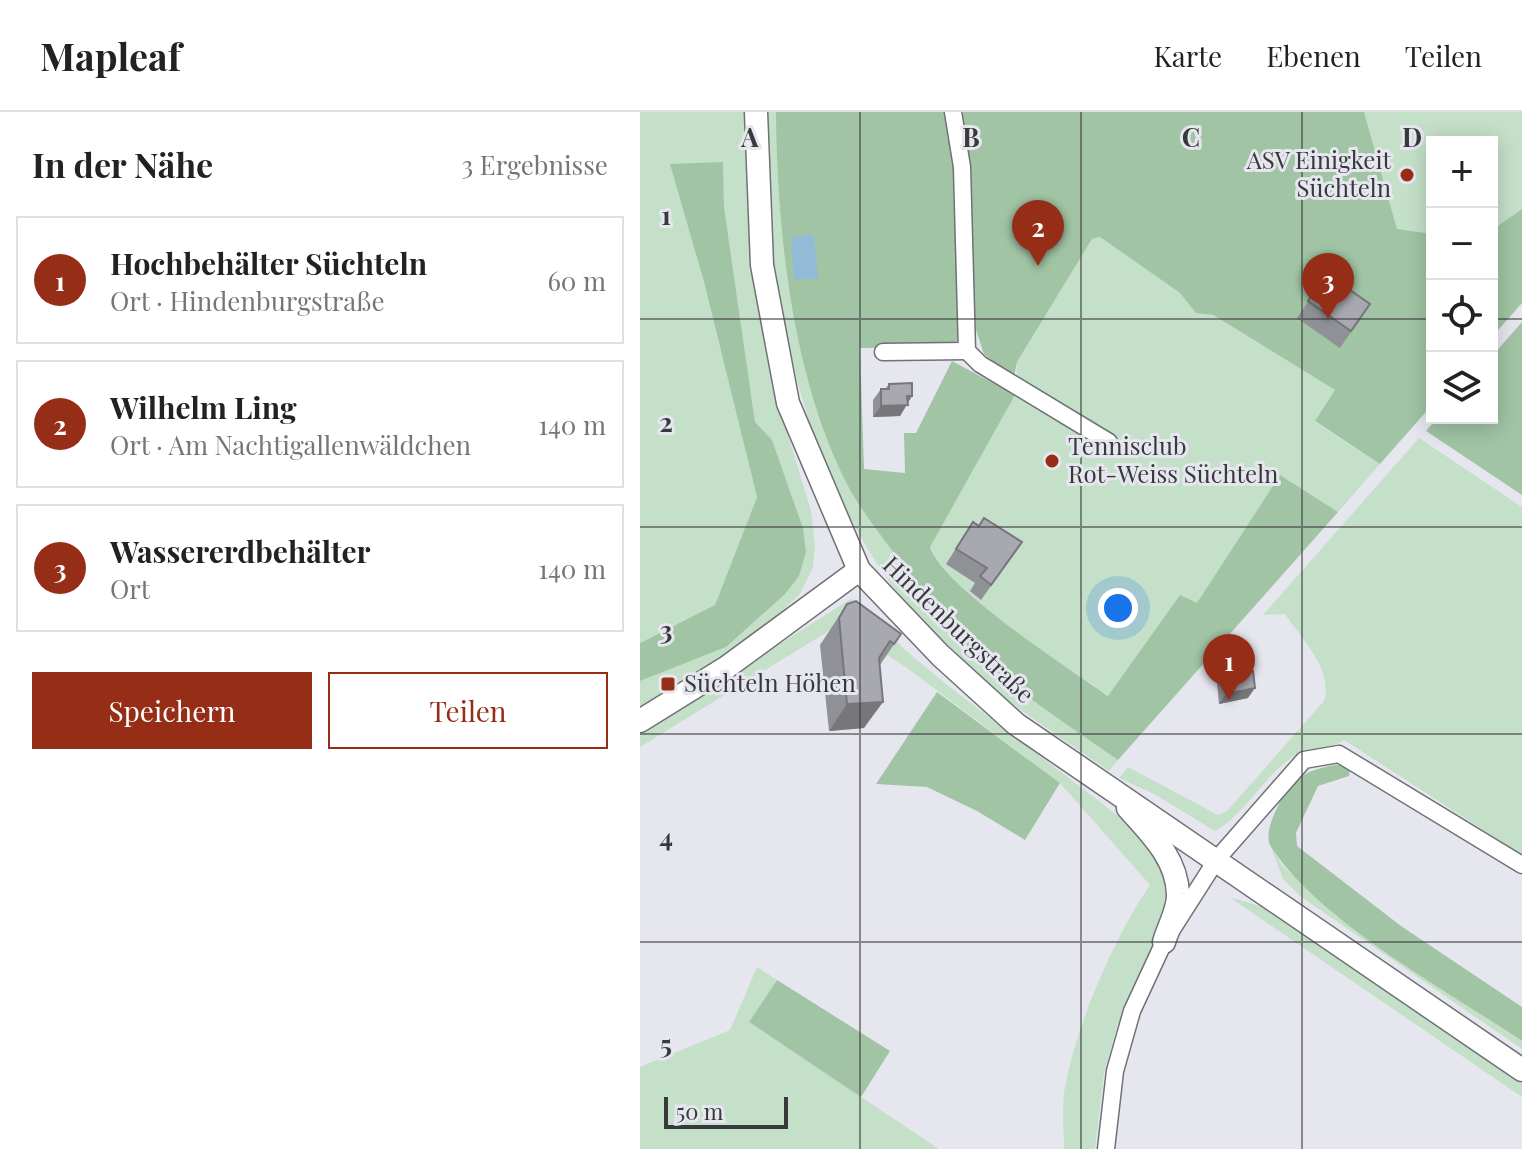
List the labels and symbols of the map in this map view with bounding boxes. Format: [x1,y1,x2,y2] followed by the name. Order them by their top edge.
[740,119,759,154] text: A
[962,119,980,154] text: B
[1182,119,1200,154] text: C
[1402,119,1422,154] text: D
[1246,143,1391,203] place label: ASV Einigkeit Süchteln
[1398,166,1416,184] marker: ASV Einigkeit Süchteln
[661,197,671,232] text: 1
[1012,200,1064,266] pin: 2
[1302,253,1354,319] pin: 3
[659,404,673,439] text: 2
[1068,429,1278,489] place label: Tennisclub Rot-Weiss Süchteln
[1043,452,1061,470] marker: Tennisclub Rot-Weiss Süchteln
[877,548,1042,709] street label: Hindenburgstraße
[1098,588,1138,628] your location
[660,612,672,647] text: 3
[1203,634,1255,700] pin: 1
[684,666,856,698] place label: Süchteln Höhen
[659,675,677,693] marker: Süchteln Höhen
[659,819,673,854] text: 4
[660,1026,672,1061] text: 5
[664,1093,788,1129] scale bar

